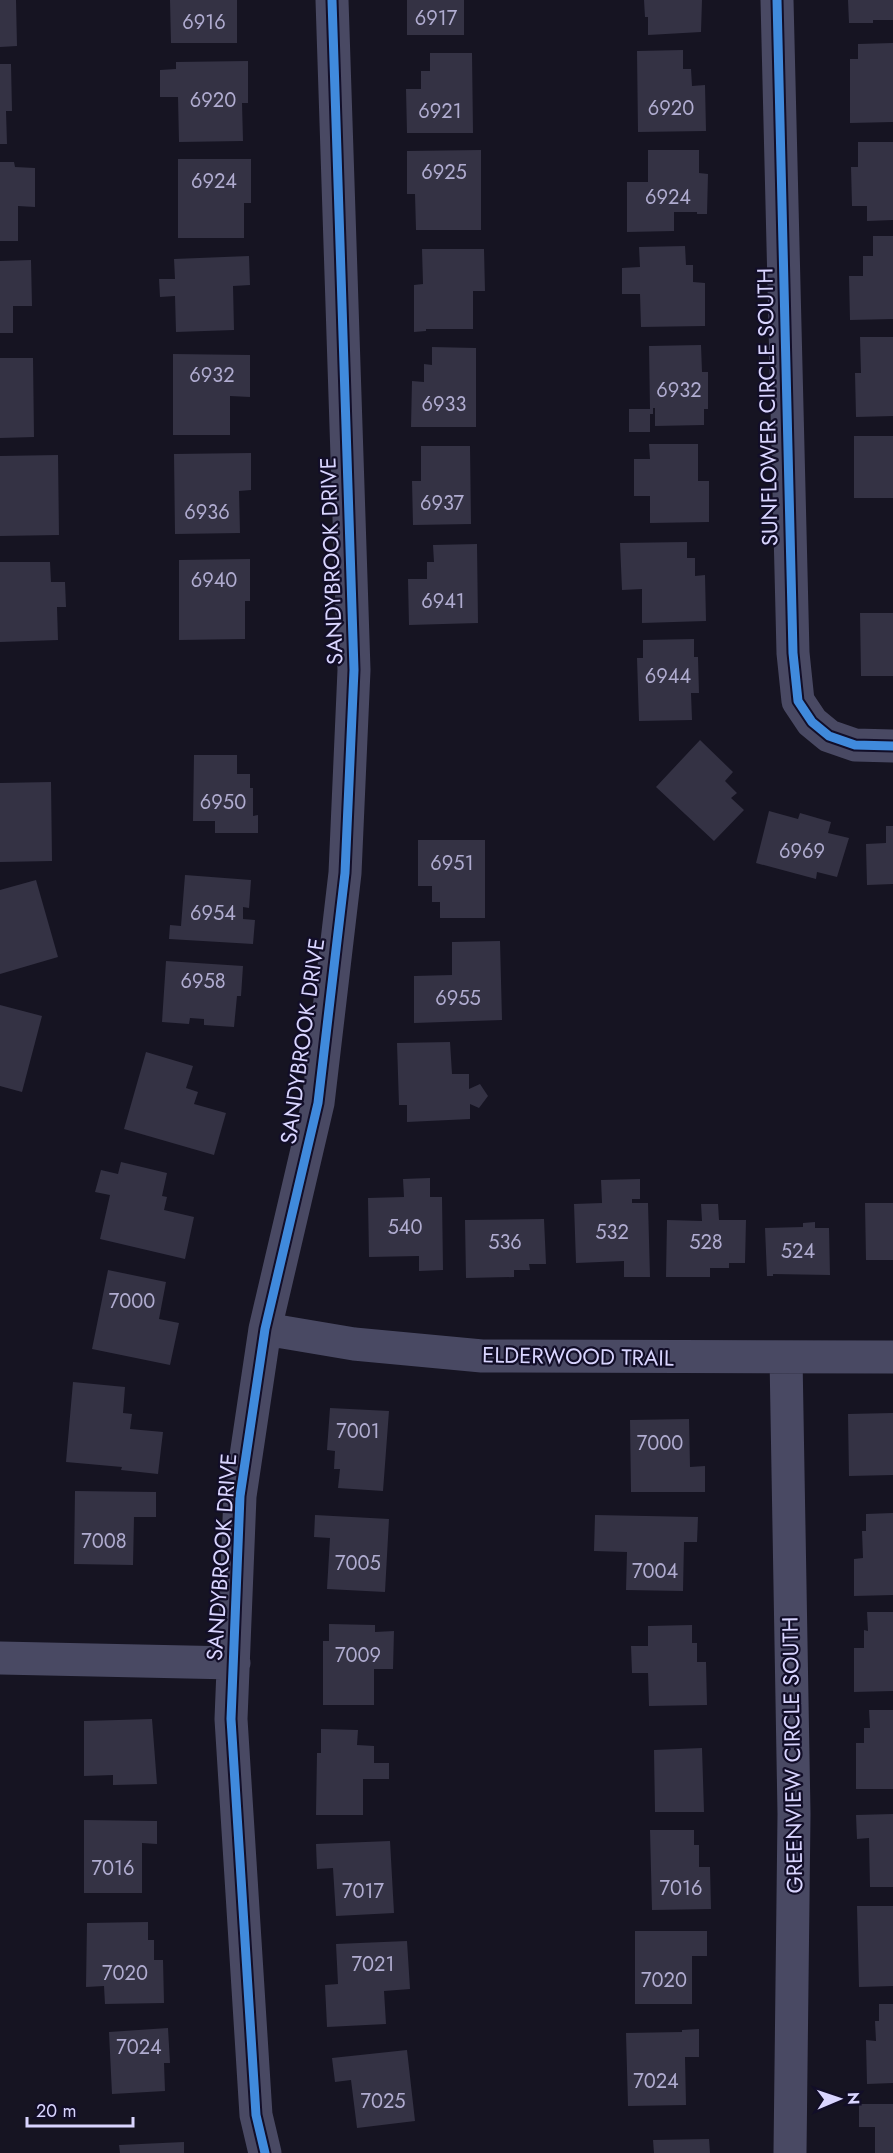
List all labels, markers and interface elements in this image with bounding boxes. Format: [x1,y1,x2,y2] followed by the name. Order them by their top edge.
[415,4,458,33] house number: 6917
[182,8,226,37] house number: 6916
[190,86,236,115] house number: 6920
[648,94,694,123] house number: 6920
[418,97,462,126] house number: 6921
[421,158,467,187] house number: 6925
[191,167,237,196] house number: 6924
[645,183,691,212] house number: 6924
[749,268,785,546] street label: SUNFLOWER CIRCLE SOUTH
[189,361,235,390] house number: 6932
[656,376,702,405] house number: 6932
[422,390,467,419] house number: 6933
[311,457,351,665] street label: SANDYBROOK DRIVE
[420,489,465,518] house number: 6937
[184,498,230,527] house number: 6936
[191,566,237,595] house number: 6940
[421,587,465,616] house number: 6941
[645,662,692,691] house number: 6944
[200,788,246,817] house number: 6950
[779,837,825,866] house number: 6969
[430,849,474,878] house number: 6951
[190,899,236,928] house number: 6954
[272,936,332,1146] street label: SANDYBROOK DRIVE
[180,967,226,996] house number: 6958
[435,984,481,1013] house number: 6955
[388,1213,422,1242] house number: 540
[595,1218,629,1247] house number: 532
[488,1228,522,1257] house number: 536
[689,1228,723,1257] house number: 528
[781,1237,815,1266] house number: 524
[109,1287,155,1316] house number: 7000
[482,1338,674,1374] street label: ELDERWOOD TRAIL
[336,1417,380,1446] house number: 7001
[637,1429,683,1458] house number: 7000
[198,1452,244,1662] street label: SANDYBROOK DRIVE
[81,1527,127,1556] house number: 7008
[335,1549,381,1578] house number: 7005
[632,1557,678,1586] house number: 7004
[774,1616,810,1894] street label: GREENVIEW CIRCLE SOUTH
[335,1641,381,1670] house number: 7009
[91,1854,135,1883] house number: 7016
[659,1874,703,1903] house number: 7016
[342,1877,384,1906] house number: 7017
[352,1950,394,1979] house number: 7021
[102,1959,148,1988] house number: 7020
[641,1966,687,1995] house number: 7020
[116,2033,162,2062] house number: 7024
[633,2067,679,2096] house number: 7024
[809,2069,869,2129] north arrow
[360,2087,406,2116] house number: 7025
[27,2090,134,2128] scale bar
[842,2092,865,2105] text: N
[36,2098,76,2124] text: 20 m

